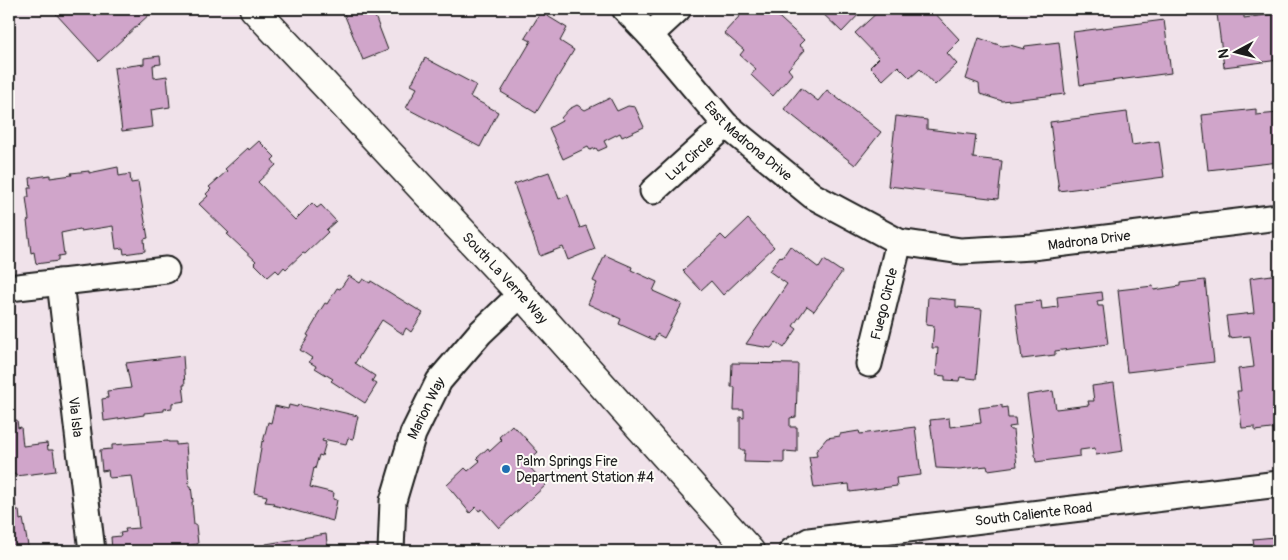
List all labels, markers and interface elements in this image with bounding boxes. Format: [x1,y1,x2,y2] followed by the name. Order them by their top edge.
[1210,28,1260,78] north arrow
[1215,48,1233,59] text: N
[701,98,796,184] street label: East Madrona Drive
[662,132,717,184] street label: Luz Circle
[1047,227,1131,254] street label: Madrona Drive
[459,229,552,327] street label: South La Verne Way
[867,266,901,342] street label: Fuego Circle
[403,373,448,442] street label: Marion Way
[65,396,87,438] street label: Via Isla
[516,453,654,486] place label: Palm Springs Fire Department Station #4
[500,463,512,475] marker: Palm Springs Fire Department Station #4
[974,498,1093,529] street label: South Caliente Road

